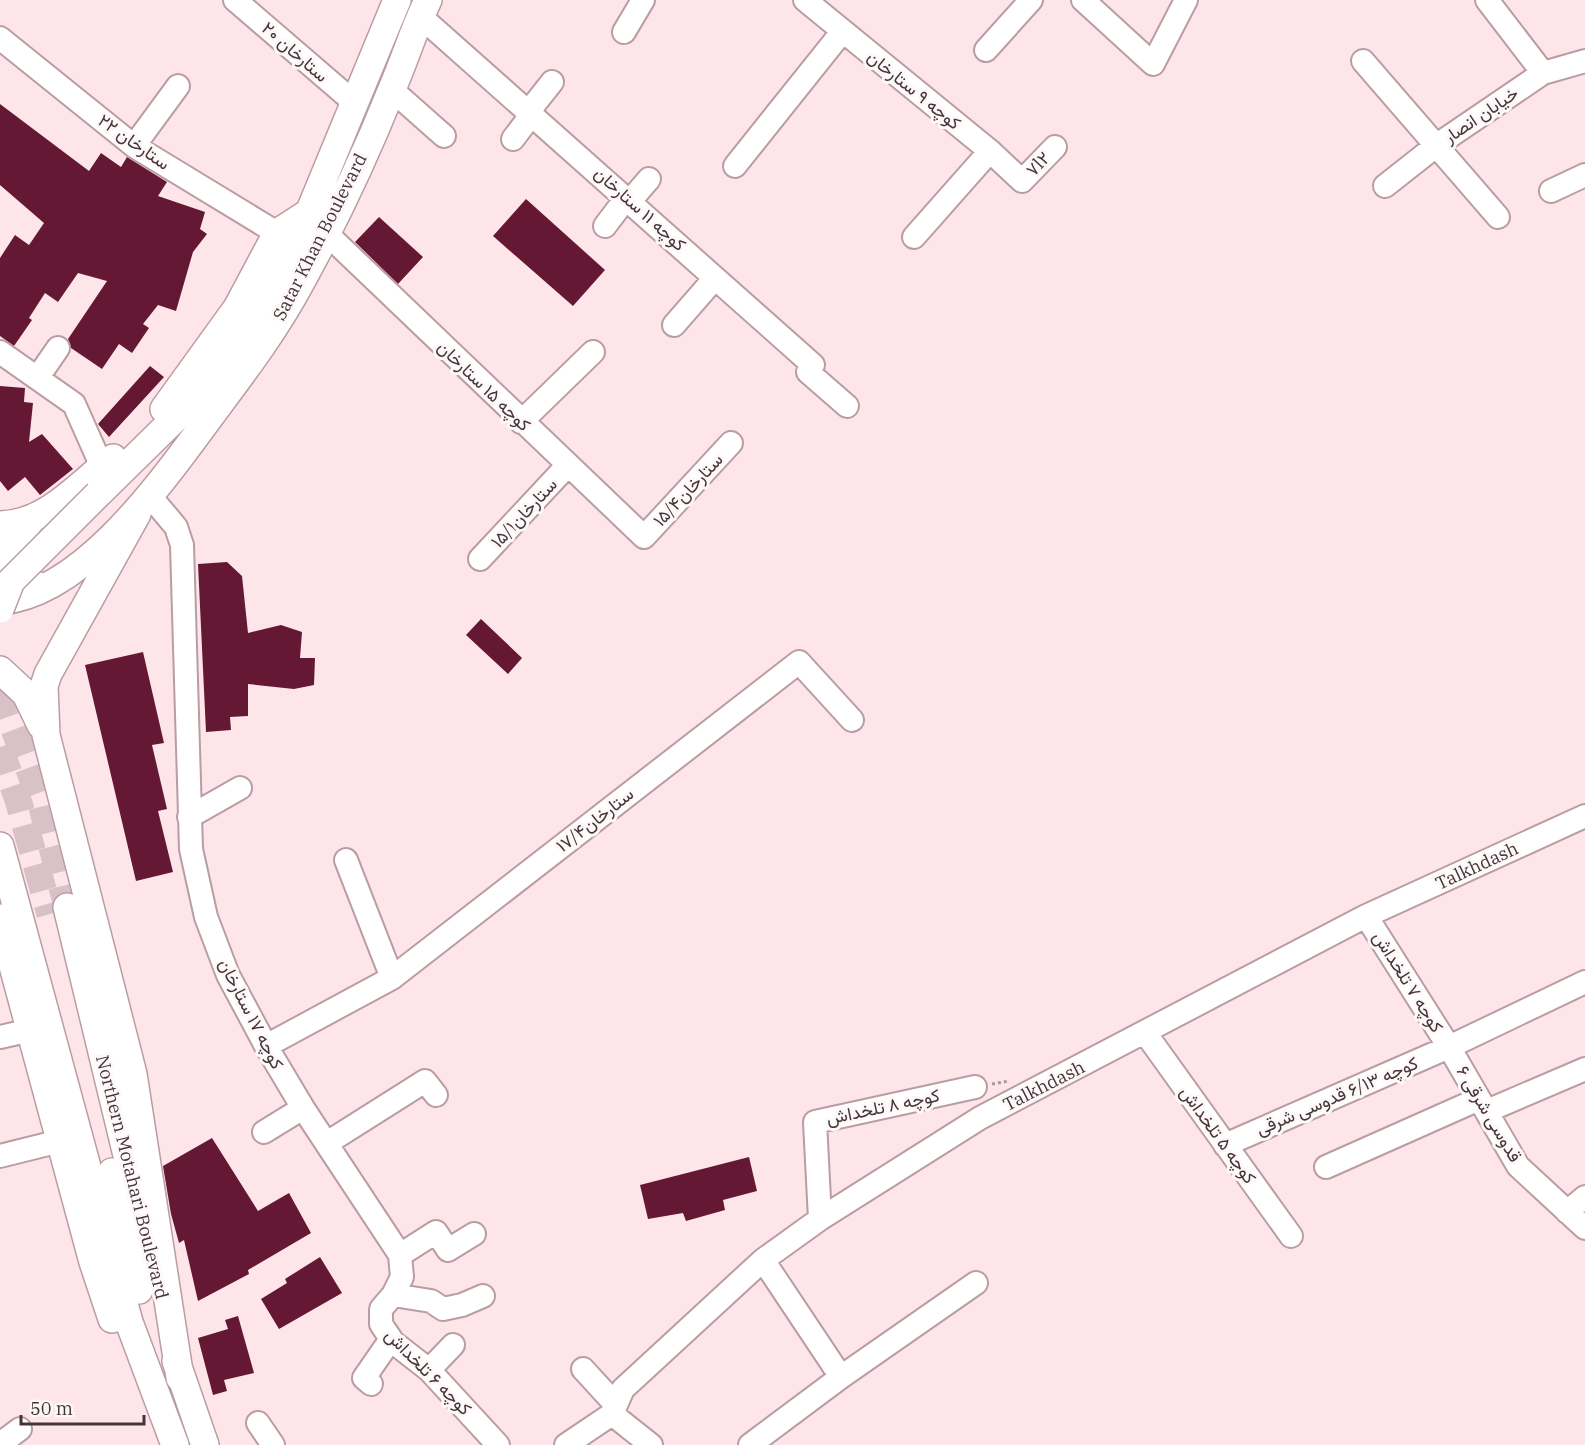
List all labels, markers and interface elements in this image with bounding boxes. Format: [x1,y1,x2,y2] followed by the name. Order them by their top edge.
[257,16,333,87] street label: ۲۰ ستارخان
[862,45,966,135] street label: کوچه ۹ ستارخان
[1438,81,1523,149] street label: خیابان انصار
[94,108,175,175] street label: ۲۲ ستارخان
[1021,147,1055,181] street label: ۷l۲
[267,149,372,324] street label: Satar Khan Boulevard
[589,161,691,257] street label: کوچه ۱۱ ستارخان
[432,335,536,437] street label: کوچه ۱۵ ستارخان
[648,448,727,531] street label: ستارخان۱۵/۴
[486,473,562,552] street label: ستارخان۱۵/۱
[551,782,638,857] street label: ستارخان۱۷/۴
[1432,836,1522,895] street label: Talkhdash
[1367,927,1449,1037] street label: کوچه ۷ تلخداش
[213,955,289,1073] street label: کوچه ۱۷ ستارخان
[1252,1051,1422,1141] street label: کوچه ۶/۱۳ قدوسی شرقی
[91,1053,174,1301] street label: Northern Motahari Boulevard
[999,1055,1089,1116] street label: Talkhdash
[1452,1061,1527,1166] street label: قدوسی شرقی ۶
[1174,1081,1262,1189] street label: کوچه ۵ تلخداش
[824,1083,942,1131] street label: کوچه ۸ تلخداش
[379,1323,477,1421] street label: کوچه ۶ تلخداش
[21,1388,144,1426] scale bar
[30,1397,73,1420] text: 50 m

